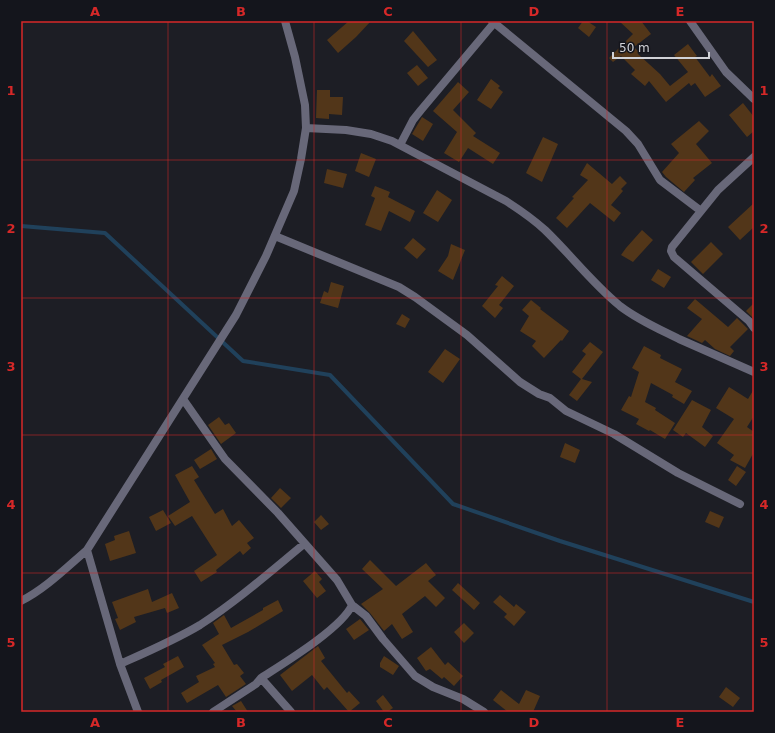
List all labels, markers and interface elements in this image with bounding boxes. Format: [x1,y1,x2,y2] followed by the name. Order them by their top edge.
[90,4,100,19] text: A
[236,4,246,19] text: B
[383,4,393,19] text: C
[529,4,540,19] text: D
[676,4,684,19] text: E
[613,34,709,60] scale bar
[619,41,650,55] text: 50 m
[6,83,16,98] text: 1
[759,83,769,98] text: 1
[6,221,16,236] text: 2
[759,221,769,236] text: 2
[6,359,16,374] text: 3
[759,359,769,374] text: 3
[6,497,16,512] text: 4
[759,497,769,512] text: 4
[6,635,16,650] text: 5
[759,635,769,650] text: 5
[90,715,100,730] text: A
[236,715,246,730] text: B
[383,715,393,730] text: C
[529,715,540,730] text: D
[676,715,684,730] text: E

